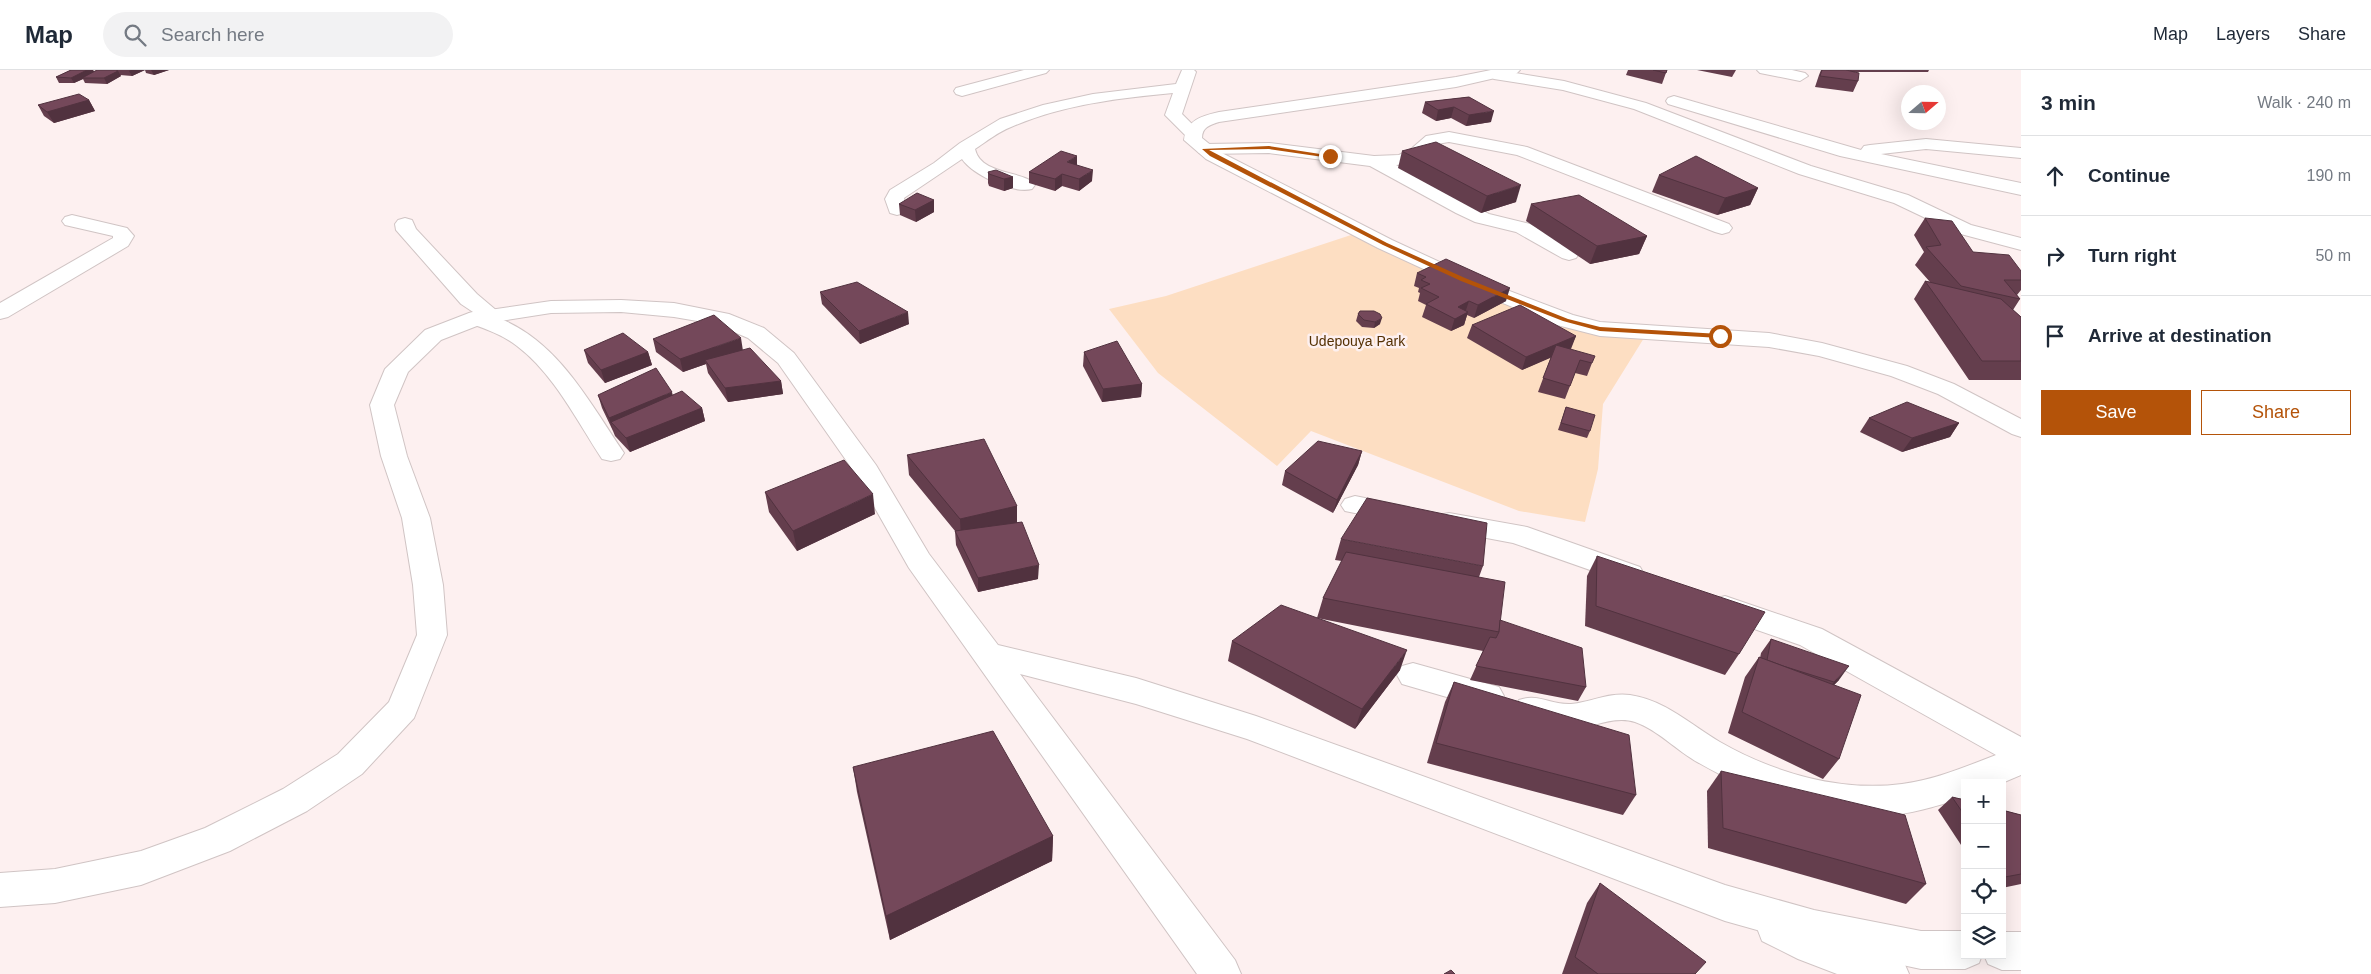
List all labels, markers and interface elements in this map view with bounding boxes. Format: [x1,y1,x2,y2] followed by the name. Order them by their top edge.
[103,12,453,57] search box
[25,21,73,48] text: Map
[121,21,149,49] icon: search
[161,24,265,45] text: Search here
[2153,24,2188,44] text: Map
[2216,24,2270,44] text: Layers
[2298,24,2346,44] text: Share
[1901,85,1946,130] north arrow
[2041,91,2096,114] text: 3 min
[2257,94,2351,111] text: Walk · 240 m
[1319,145,1342,168] route end
[2041,162,2069,190] icon: ahead
[2088,165,2170,186] text: Continue
[2307,167,2351,184] text: 190 m
[2041,242,2069,270] icon: right
[2088,245,2176,266] text: Turn right
[2315,247,2351,264] text: 50 m
[2041,322,2069,350] icon: arrive
[1709,325,1732,348] route start
[2088,325,2272,346] text: Arrive at destination
[1309,333,1406,349] park label: Udepouya Park
[2041,390,2191,435] button: Save
[2201,390,2351,435] button: Share
[1961,779,2006,959] map controls
[1961,779,2006,824] button: +
[1961,824,2006,869] button: −
[1961,869,2006,914] button: locate
[1961,914,2006,959] button: layers

